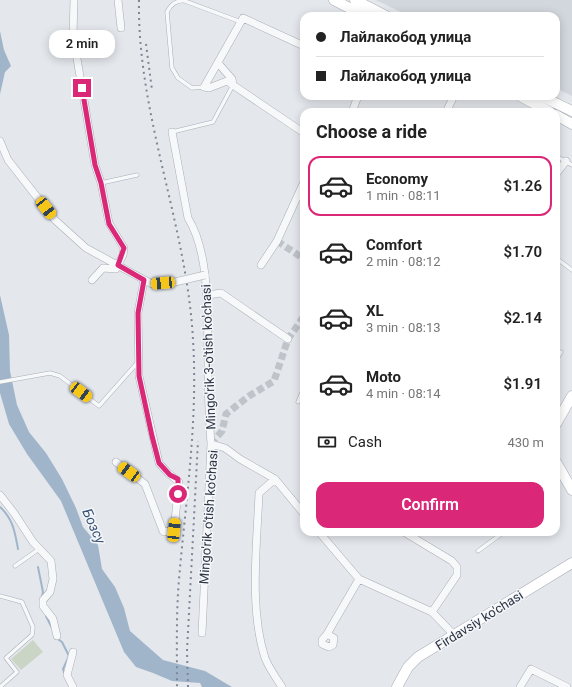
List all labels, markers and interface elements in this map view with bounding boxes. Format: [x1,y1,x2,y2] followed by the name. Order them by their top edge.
[340,28,471,46] text: Лайлакобод улица
[49,30,115,58] callout: 2 min
[66,36,98,51] text: 2 min
[340,67,471,85] text: Лайлакобод улица
[73,79,91,97] route end
[316,121,427,142] text: Choose a ride
[318,168,354,204] icon: car
[366,170,428,188] text: Economy
[503,177,542,195] text: $1.26
[366,188,441,203] text: 1 min · 08:11
[34,195,58,221] car
[318,234,354,270] icon: car
[366,236,422,254] text: Comfort
[503,243,542,261] text: $1.70
[366,254,441,269] text: 2 min · 08:12
[151,276,175,290] car
[198,284,219,430] street label: Mingo'rik 3-o'tish ko'chasi
[318,300,354,336] icon: car
[366,302,384,320] text: XL
[503,309,542,327] text: $2.14
[366,320,441,335] text: 3 min · 08:13
[318,366,354,402] icon: car
[366,368,401,386] text: Moto
[503,375,542,393] text: $1.91
[68,380,94,404] car
[366,386,441,401] text: 4 min · 08:14
[316,431,338,453] icon: cash
[348,433,382,451] text: Cash
[507,435,544,450] text: 430 m
[196,449,221,585] street label: Mingo'rik o'tish ko'chasi
[116,460,142,484] car
[316,482,544,528] button: Confirm
[169,485,187,503] route start
[79,506,109,547] water label: Бозсу
[167,517,181,543] car
[433,587,526,653] street label: Firdavsiy ko'chasi

